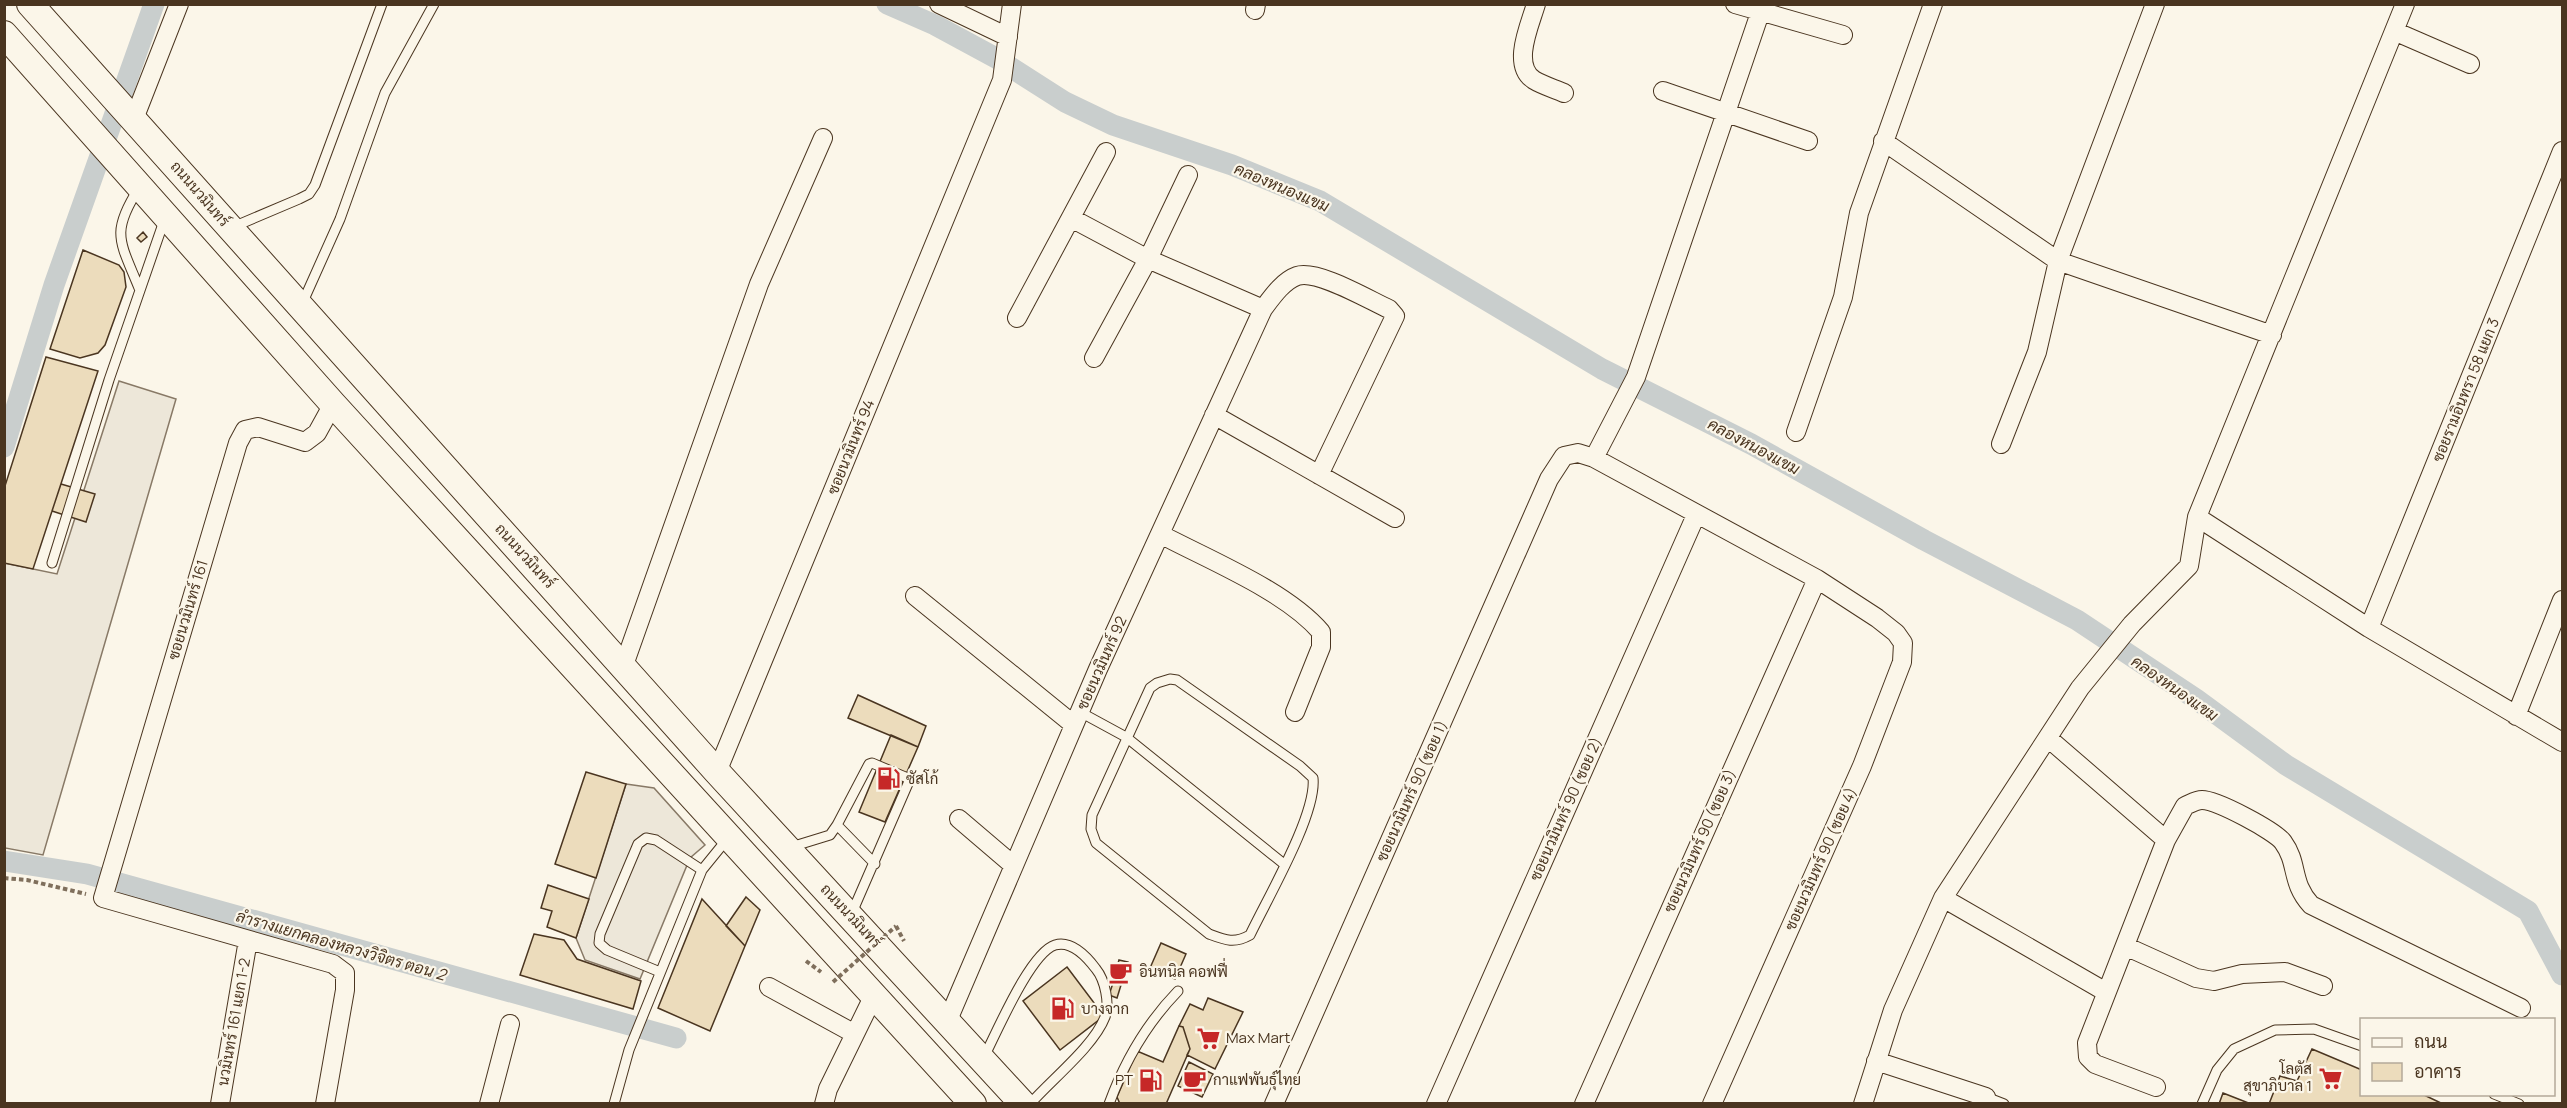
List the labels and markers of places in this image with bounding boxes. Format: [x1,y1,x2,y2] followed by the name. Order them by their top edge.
[875,766,901,792] fuel station icon: ซัสโก้
[906,768,939,789] place label: ซัสโก้
[1139,957,1228,982] place label: อินทนิล คอฟฟี่
[1108,959,1134,985] cafe icon: อินทนิล คอฟฟี่
[1050,996,1076,1022] fuel station icon: บางจาก
[1081,998,1129,1019] place label: บางจาก
[1195,1025,1221,1051] supermarket icon: Max Mart
[1226,1027,1290,1048] place label: Max Mart
[2243,1058,2312,1097] place label: โลตัส สุขาภิบาล 1
[2317,1065,2343,1091] supermarket icon: โลตัส สุขาภิบาล 1
[1138,1067,1164,1093] fuel station icon: PT
[1182,1067,1208,1093] cafe icon: กาแฟพันธุ์ไทย
[1115,1069,1133,1090] place label: PT
[1213,1069,1301,1091] place label: กาแฟพันธุ์ไทย

